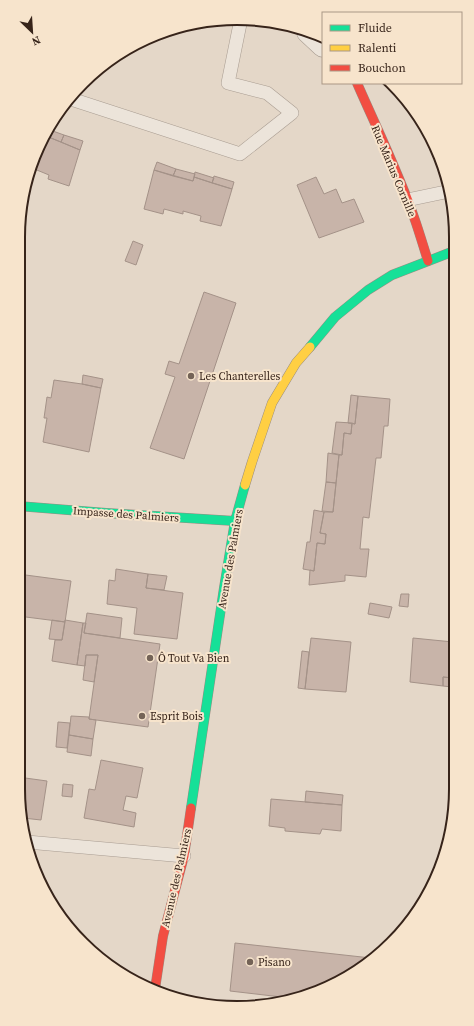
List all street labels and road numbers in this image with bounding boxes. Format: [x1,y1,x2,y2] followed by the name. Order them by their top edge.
[367,123,420,220] street label: Rue Marius Cornille
[72,503,180,526] street label: Impasse des Palmiers
[214,508,247,610] street label: Avenue des Palmiers
[158,827,195,929] street label: Avenue des Palmiers

